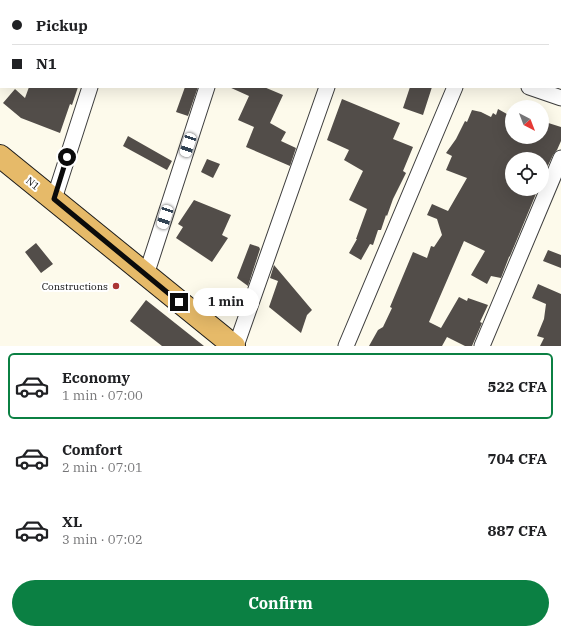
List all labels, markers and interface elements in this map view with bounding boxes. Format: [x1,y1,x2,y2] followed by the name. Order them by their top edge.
[36,16,88,35] text: Pickup
[36,54,57,73] text: N1
[505,100,549,144] north arrow
[505,100,549,196] map controls
[179,132,197,158] car
[58,148,76,166] route start
[505,152,549,196] button: locate
[23,174,42,193] street label: N1
[156,204,174,230] car
[42,280,108,293] place label: Constructions
[111,281,121,291] marker: Constructions
[193,288,259,316] callout: 1 min
[170,293,188,311] route end
[208,293,244,310] text: 1 min
[14,368,50,404] icon: car
[62,368,130,387] text: Economy
[487,377,547,396] text: 522 CFA
[62,387,143,404] text: 1 min · 07:00
[14,440,50,476] icon: car
[62,440,122,459] text: Comfort
[487,449,547,468] text: 704 CFA
[62,459,143,476] text: 2 min · 07:01
[14,512,50,548] icon: car
[62,512,82,531] text: XL
[487,521,547,540] text: 887 CFA
[62,531,143,548] text: 3 min · 07:02
[12,580,549,626] button: Confirm

